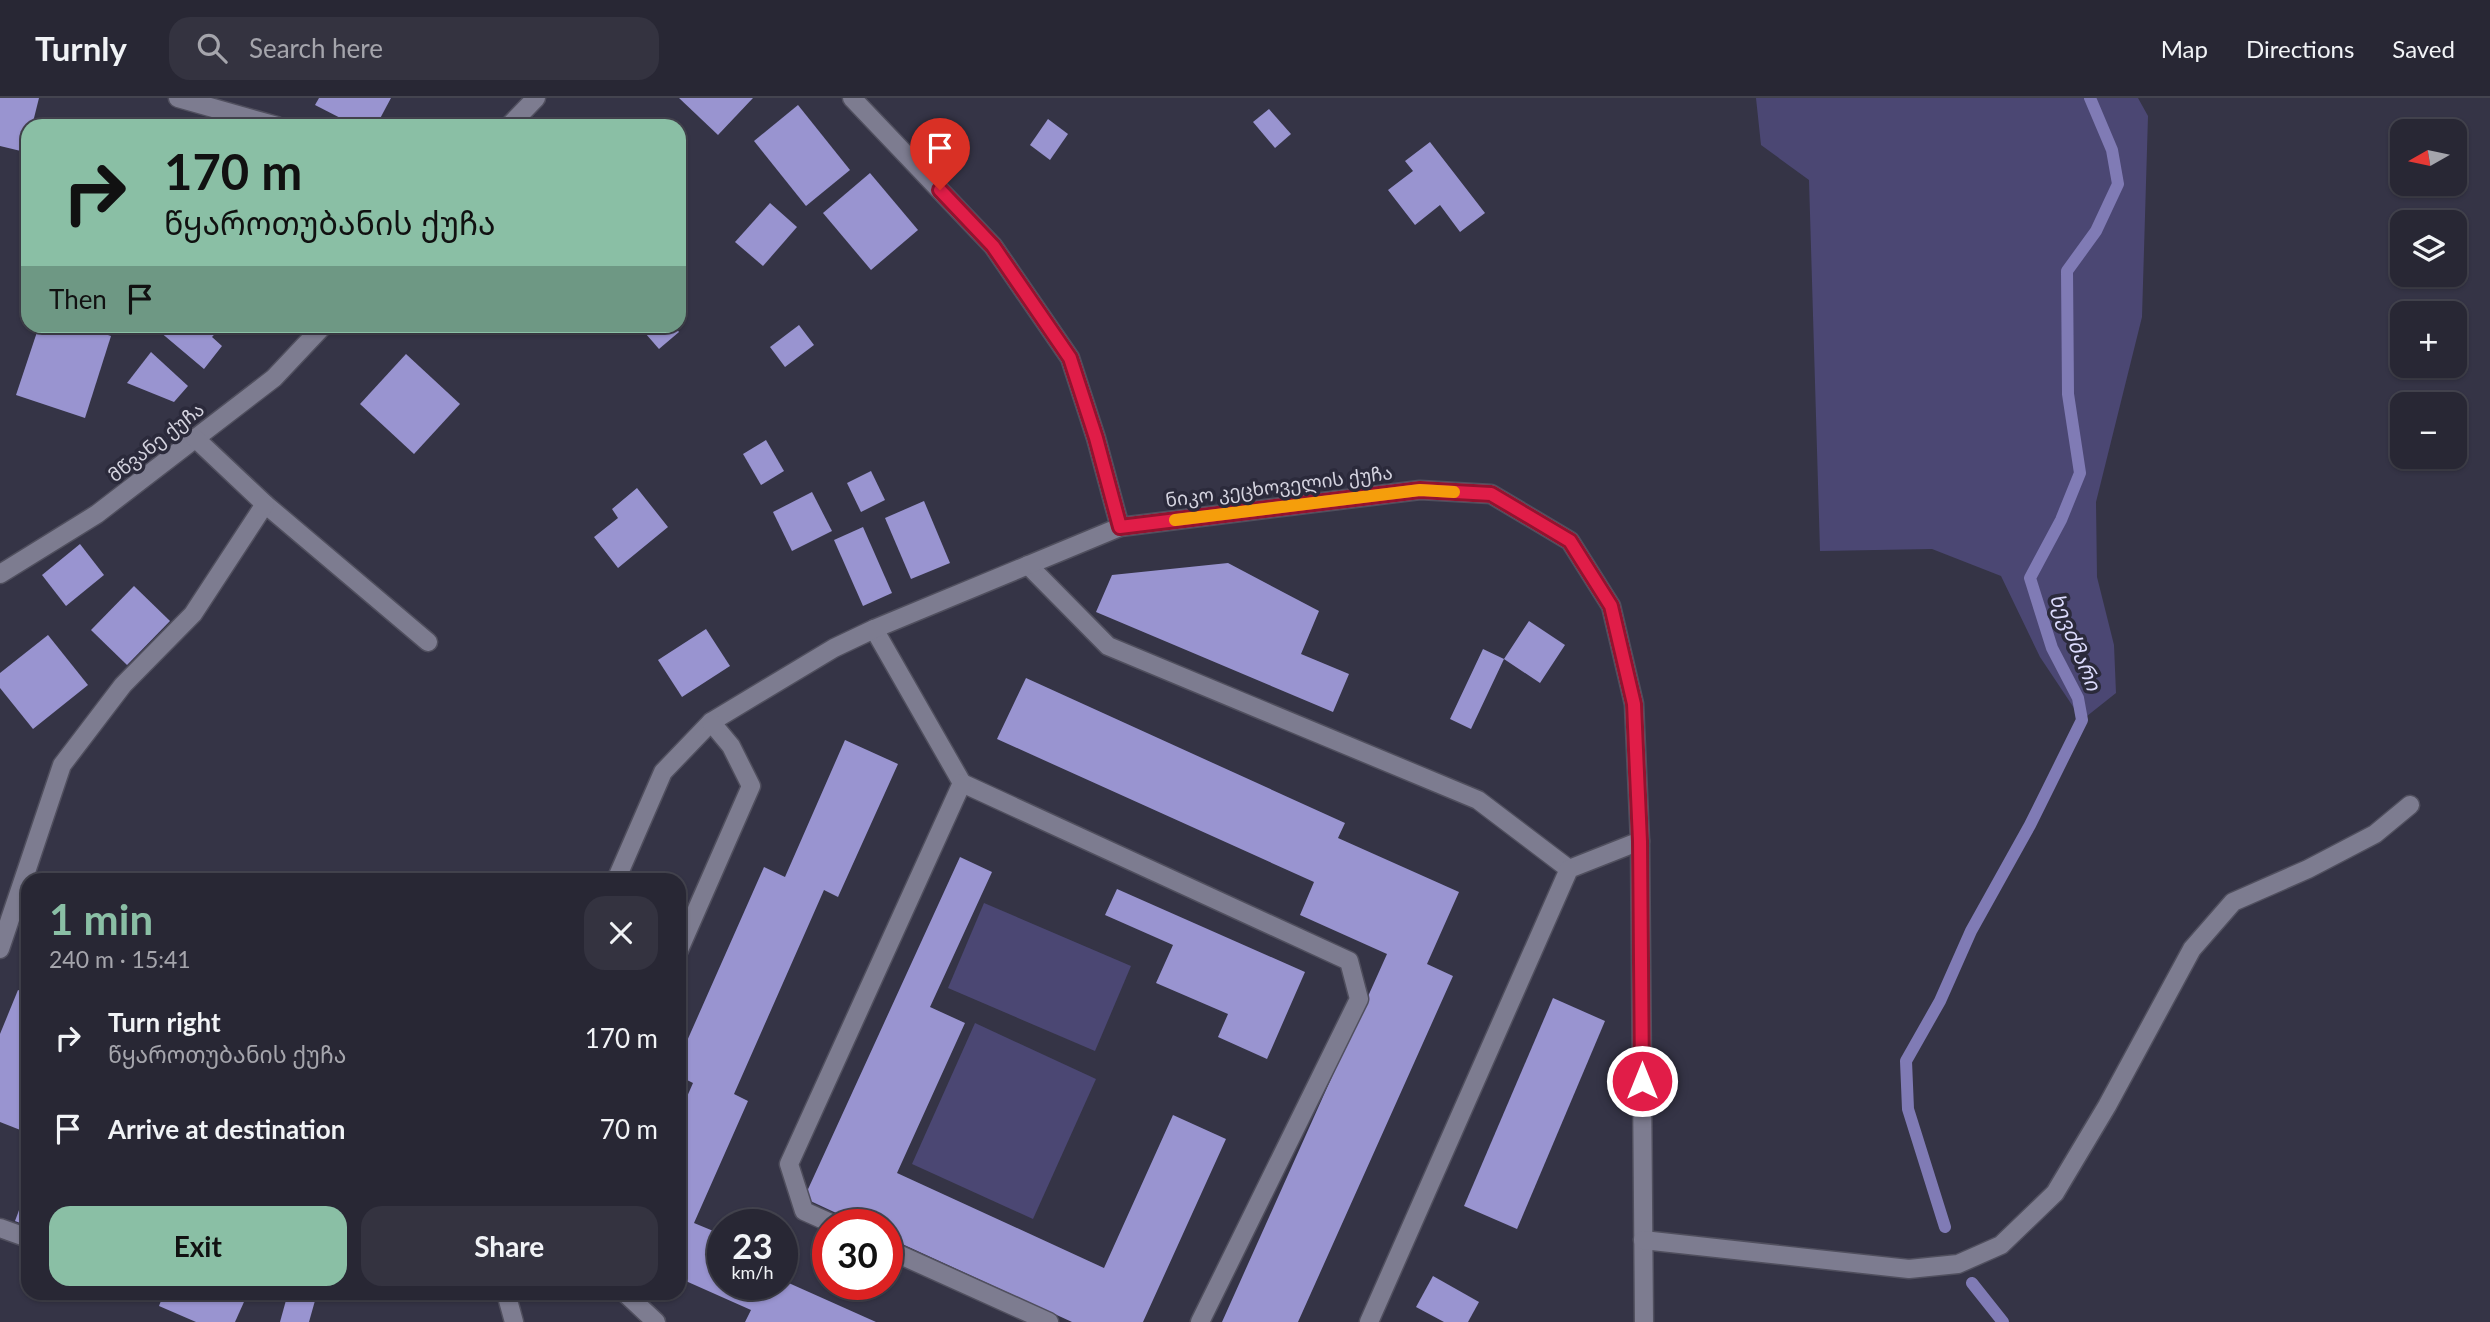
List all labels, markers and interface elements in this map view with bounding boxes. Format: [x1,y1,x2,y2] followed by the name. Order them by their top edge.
[169,17,659,80] search box
[35,28,127,68] text: Turnly
[193,29,231,67] icon: search
[249,32,383,64] text: Search here
[2161,34,2208,63] text: Map
[2246,34,2354,63] text: Directions
[2392,34,2455,63] text: Saved
[910,118,970,190] pin
[2390,119,2468,196] north arrow
[2390,119,2467,469] map controls
[921,129,959,167] icon: arrive
[164,142,302,200] text: 170 m
[49,147,140,238] icon: right
[164,203,496,242] text: წყაროთუბანის ქუჩა
[2390,210,2467,287] button: layers
[121,280,159,318] icon: arrive
[49,283,107,315] text: Then
[2390,301,2467,378] button: +
[2390,392,2467,469] button: −
[103,397,209,487] street label: მწვანე ქუჩა
[1164,460,1394,513] street label: ნიკო კეცხოველის ქუჩა
[2044,589,2108,695] water label: ხევძმარი
[49,894,153,944] text: 1 min
[584,896,658,970] button: close
[49,945,191,973] text: 240 m · 15:41
[108,1006,221,1038] text: Turn right
[49,1019,87,1057] icon: right
[585,1022,658,1054] text: 170 m
[108,1040,346,1068] text: წყაროთუბანის ქუჩა
[1605,1044,1679,1118] position arrow
[49,1110,87,1148] icon: arrive
[108,1113,345,1145] text: Arrive at destination
[600,1113,658,1145] text: 70 m
[49,1206,347,1286] button: Exit
[361,1206,658,1286] button: Share
[812,1209,903,1300] speed limit sign: 30
[732,1224,773,1266] text: 23
[731,1261,774,1283] text: km/h

